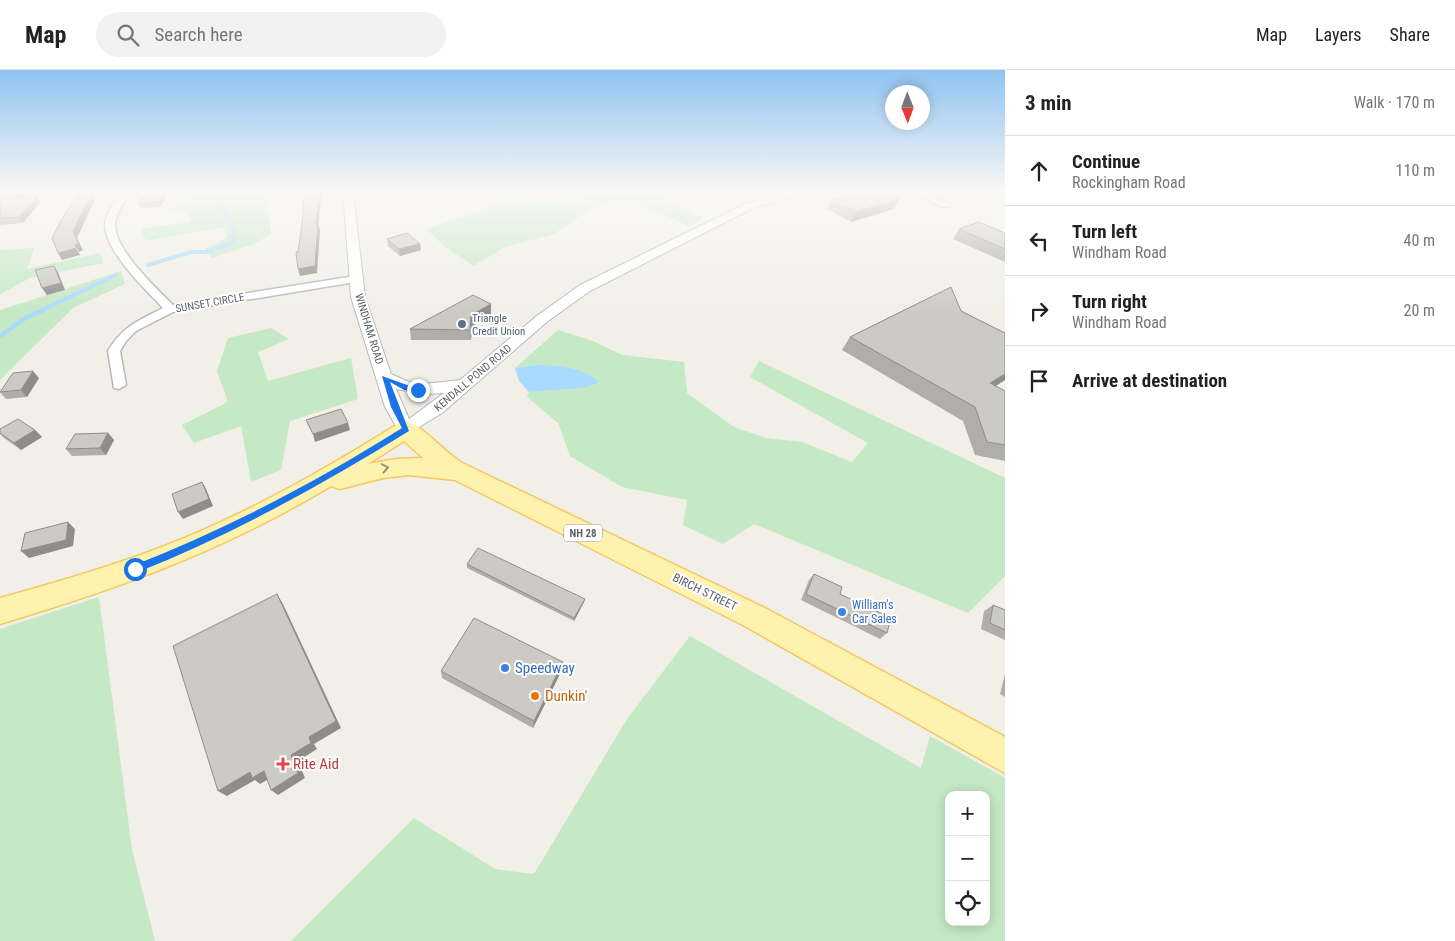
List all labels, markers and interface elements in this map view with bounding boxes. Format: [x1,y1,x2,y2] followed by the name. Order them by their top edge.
[96,12,446,57] search box
[25,21,66,49] text: Map
[114,21,142,49] icon: search
[154,23,243,46] text: Search here
[1256,24,1287,45] text: Map
[1315,24,1362,45] text: Layers
[1390,24,1430,45] text: Share
[885,85,930,130] north arrow
[1025,91,1072,115] text: 3 min
[1354,93,1435,112] text: Walk · 170 m
[1072,150,1140,173] text: Continue
[1025,157,1053,185] icon: ahead
[1396,161,1435,180] text: 110 m
[1072,173,1186,192] text: Rockingham Road
[1072,220,1137,243] text: Turn left
[1025,227,1053,255] icon: left
[1403,231,1435,250] text: 40 m
[1072,243,1167,262] text: Windham Road
[175,290,246,315] street label: SUNSET CIRCLE
[1072,290,1147,313] text: Turn right
[352,292,386,366] street label: WINDHAM ROAD
[1025,297,1053,325] icon: right
[1403,301,1435,320] text: 20 m
[472,312,525,338] place label: Triangle Credit Union
[1072,313,1167,332] text: Windham Road
[456,318,468,330] marker: Triangle Credit Union
[432,342,514,414] street label: KENDALL POND ROAD
[1025,367,1053,395] icon: arrive
[1072,369,1227,392] text: Arrive at destination
[407,379,430,402] route end
[380,463,389,474] one-way arrow
[564,524,602,542] road number: NH 28
[124,558,147,581] route start
[670,570,740,614] street label: BIRCH STREET
[852,598,897,626] place label: William's Car Sales
[836,606,848,618] marker: William's Car Sales
[515,659,575,677] place label: Speedway
[499,662,511,674] marker: Speedway
[545,687,587,705] place label: Dunkin'
[529,690,541,702] marker: Dunkin'
[293,755,339,773] place label: Rite Aid
[277,758,289,770] marker: Rite Aid
[945,791,990,926] map controls
[945,791,990,836] button: +
[945,836,990,881] button: −
[945,881,990,926] button: locate

